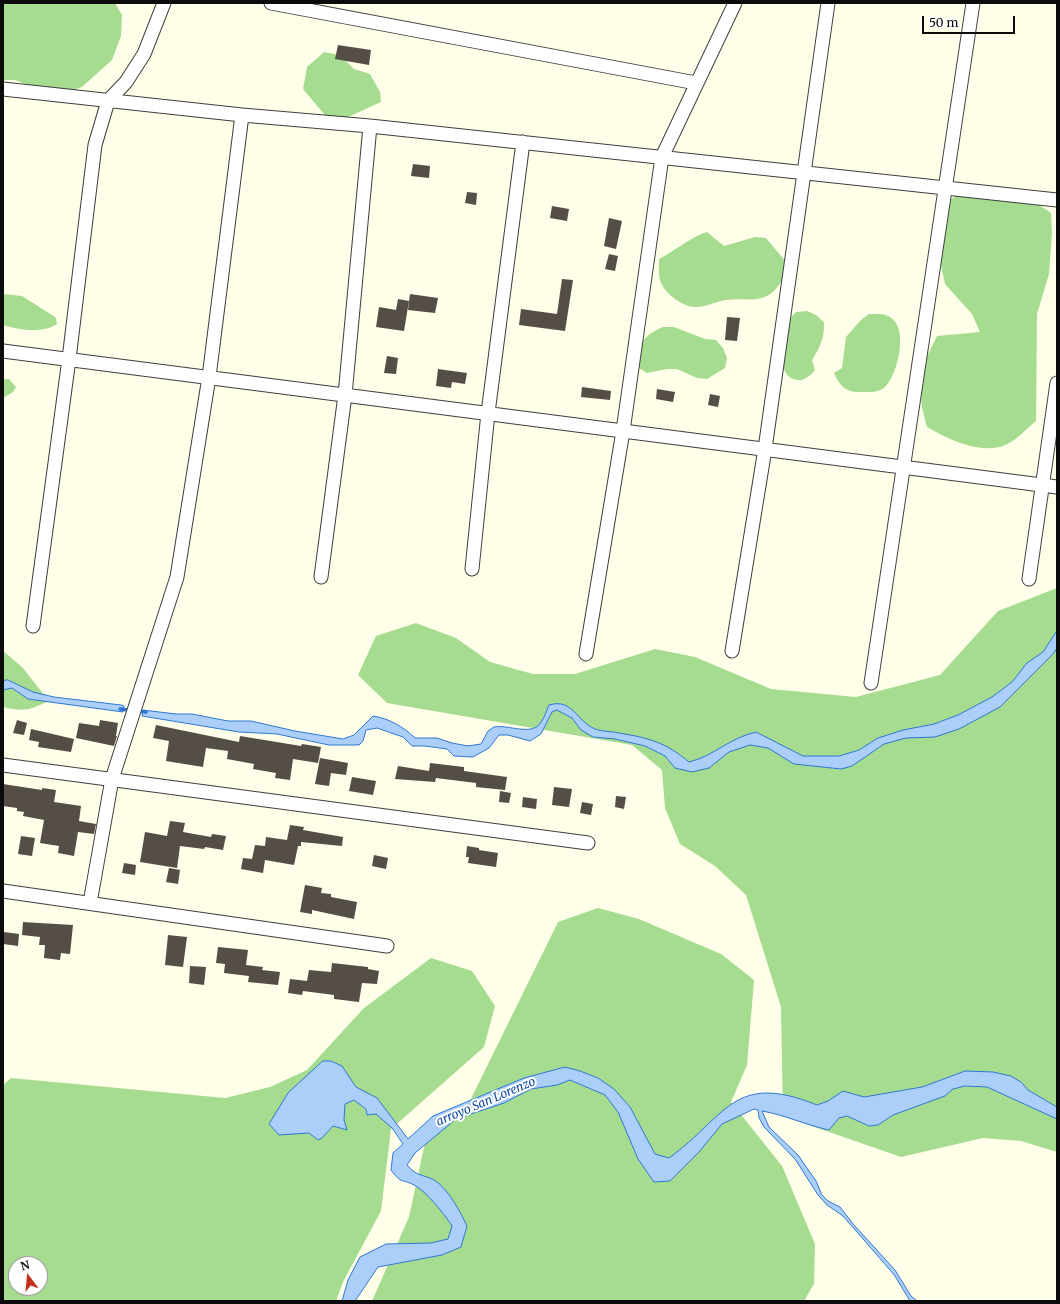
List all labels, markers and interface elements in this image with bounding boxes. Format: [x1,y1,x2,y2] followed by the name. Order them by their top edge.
[924,8,1017,34] scale bar
[929,15,958,30] text: 50 m
[434,1075,538,1129] water label: arroyo San Lorenzo
[8,1256,48,1296] north arrow
[19,1258,31,1273] text: N

